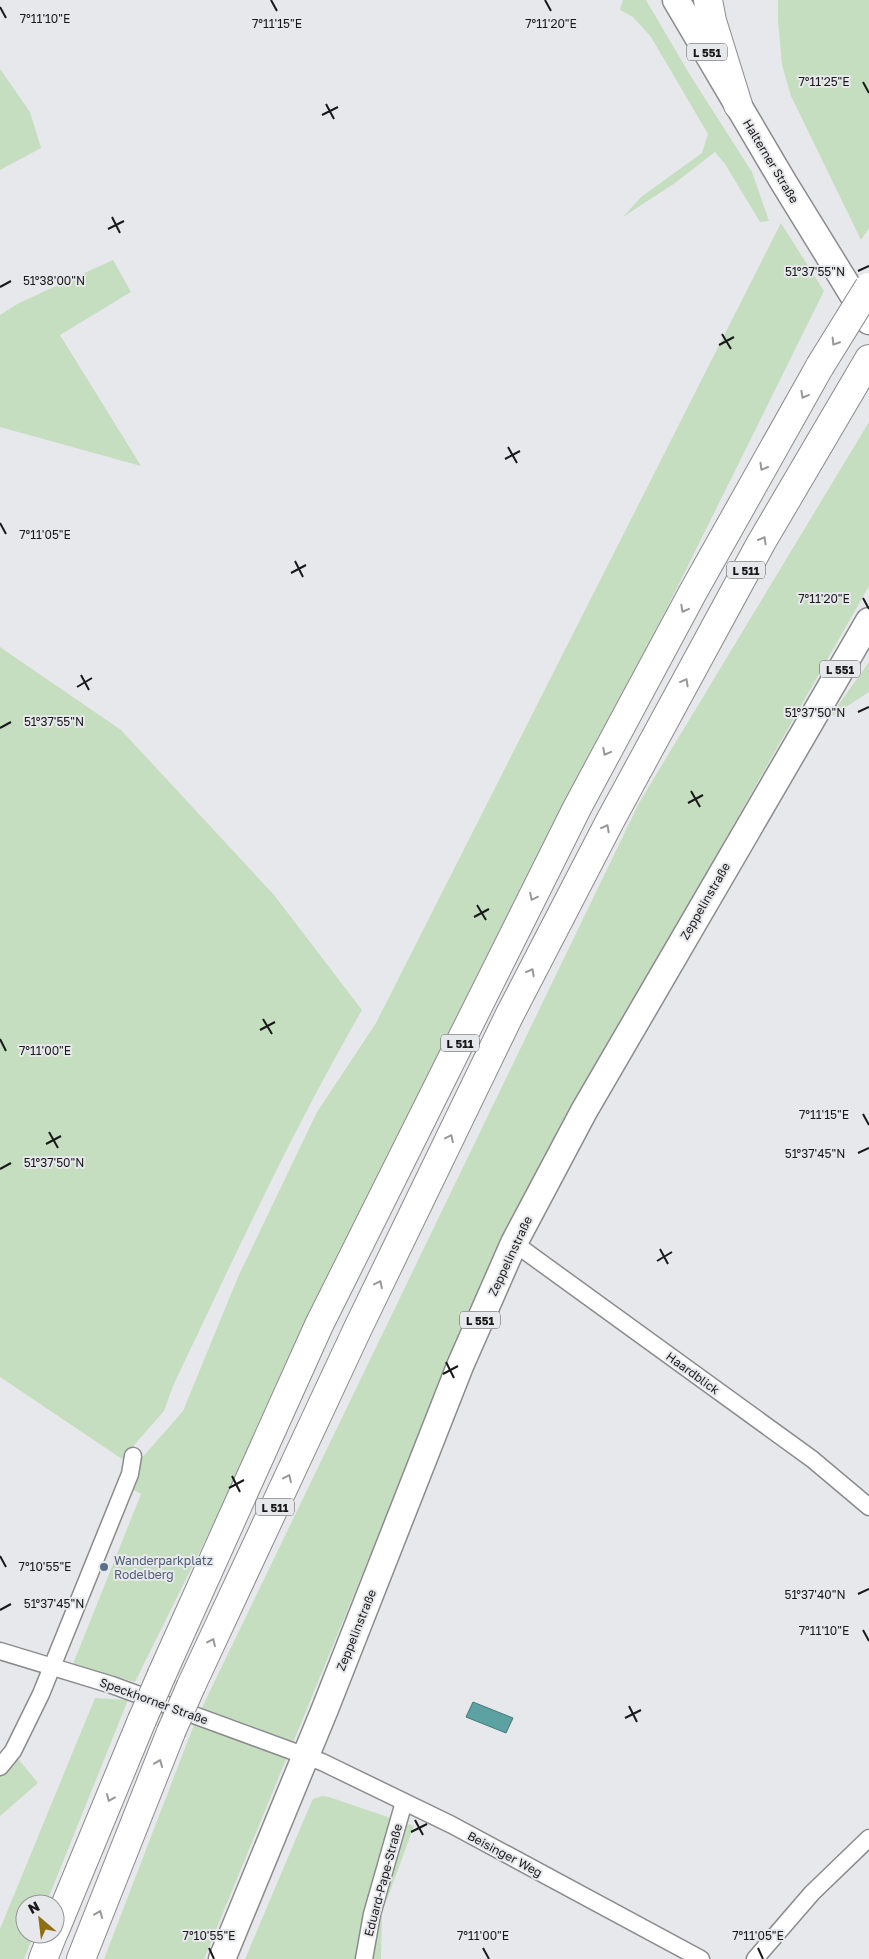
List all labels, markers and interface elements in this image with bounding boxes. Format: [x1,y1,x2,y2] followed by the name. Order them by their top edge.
[20,11,70,26] text: 7°11'10"E
[252,16,302,31] text: 7°11'15"E
[525,16,577,31] text: 7°11'20"E
[687,44,727,61] road number: L 551
[798,74,850,89] text: 7°11'25"E
[740,116,802,206] street label: Halterner Straße
[785,264,845,279] text: 51°37'55"N
[23,273,85,288] text: 51°38'00"N
[832,336,842,345] one-way arrow
[800,390,810,399] one-way arrow
[759,462,769,471] one-way arrow
[19,527,71,542] text: 7°11'05"E
[756,536,766,545] one-way arrow
[727,562,765,578] road number: L 511
[798,591,850,606] text: 7°11'20"E
[680,604,690,613] one-way arrow
[820,661,860,678] road number: L 551
[679,678,689,687] one-way arrow
[785,705,845,720] text: 51°37'50"N
[24,714,84,729] text: 51°37'55"N
[603,747,613,756] one-way arrow
[600,824,610,833] one-way arrow
[677,860,733,942] street label: Zeppelinstraße
[528,892,539,901] one-way arrow
[525,969,535,978] one-way arrow
[441,1034,479,1052] road number: L 511
[19,1043,71,1058] text: 7°11'00"E
[799,1107,849,1122] text: 7°11'15"E
[444,1134,454,1143] one-way arrow
[785,1146,845,1161] text: 51°37'45"N
[24,1155,84,1170] text: 51°37'50"N
[485,1214,535,1298] street label: Zeppelinstraße
[373,1280,383,1289] one-way arrow
[460,1312,500,1328] road number: L 551
[663,1349,723,1398] street label: Haardblick
[282,1475,292,1484] one-way arrow
[256,1498,294,1515] road number: L 511
[114,1553,213,1582] place label: Wanderparkplatz Rodelberg
[19,1559,71,1574] text: 7°10'55"E
[98,1561,110,1573] marker: Wanderparkplatz Rodelberg
[333,1587,379,1673] street label: Zeppelinstraße
[784,1587,846,1602] text: 51°37'40"N
[24,1596,84,1611] text: 51°37'45"N
[799,1623,849,1638] text: 7°11'10"E
[206,1638,216,1647] one-way arrow
[98,1674,210,1728] street label: Speckhorner Straße
[153,1759,163,1767] one-way arrow
[105,1793,116,1802] one-way arrow
[361,1822,405,1938] street label: Eduard-Pape-Straße
[465,1828,545,1880] street label: Beisinger Weg
[15,1894,65,1944] north arrow
[25,1897,42,1917] text: N
[93,1910,103,1919] one-way arrow
[183,1928,235,1943] text: 7°10'55"E
[457,1928,509,1943] text: 7°11'00"E
[732,1928,784,1943] text: 7°11'05"E

